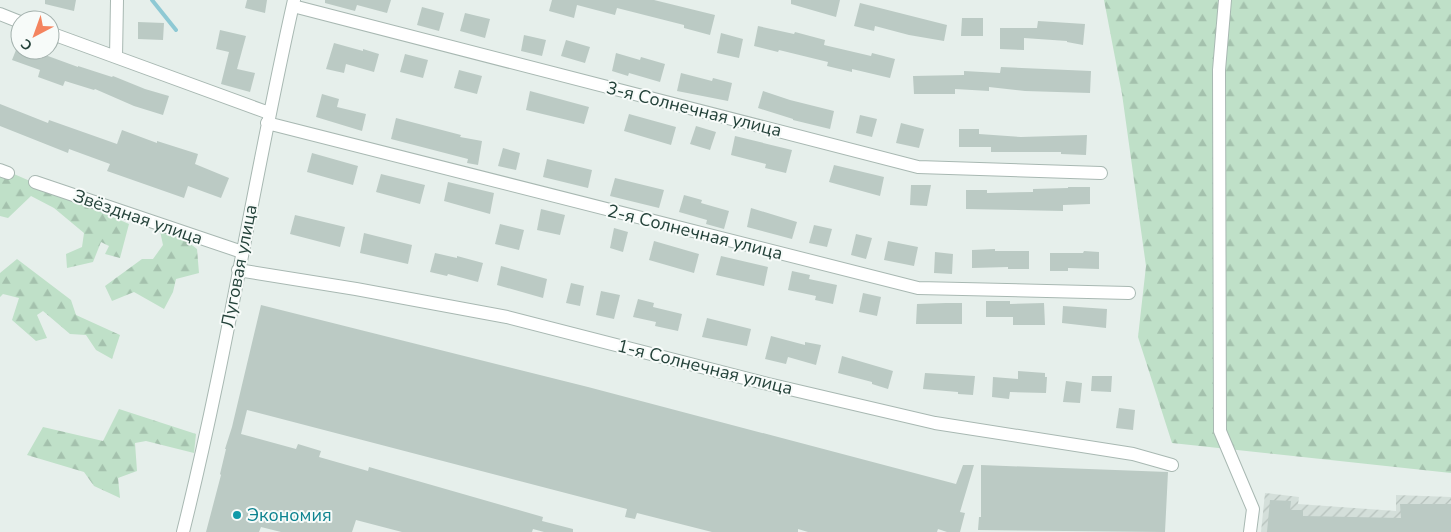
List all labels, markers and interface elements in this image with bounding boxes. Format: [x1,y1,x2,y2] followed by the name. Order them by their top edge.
[10,10,60,60] north arrow
[17,34,37,55] text: С
[604,76,784,142] street label: 3-я Солнечная улица
[70,184,206,250] street label: Звёздная улица
[605,199,785,265] street label: 2-я Солнечная улица
[215,202,263,330] street label: Луговая улица
[615,334,795,400] street label: 1-я Солнечная улица
[247,503,332,527] place label: Экономия
[231,509,243,521] marker: Экономия

